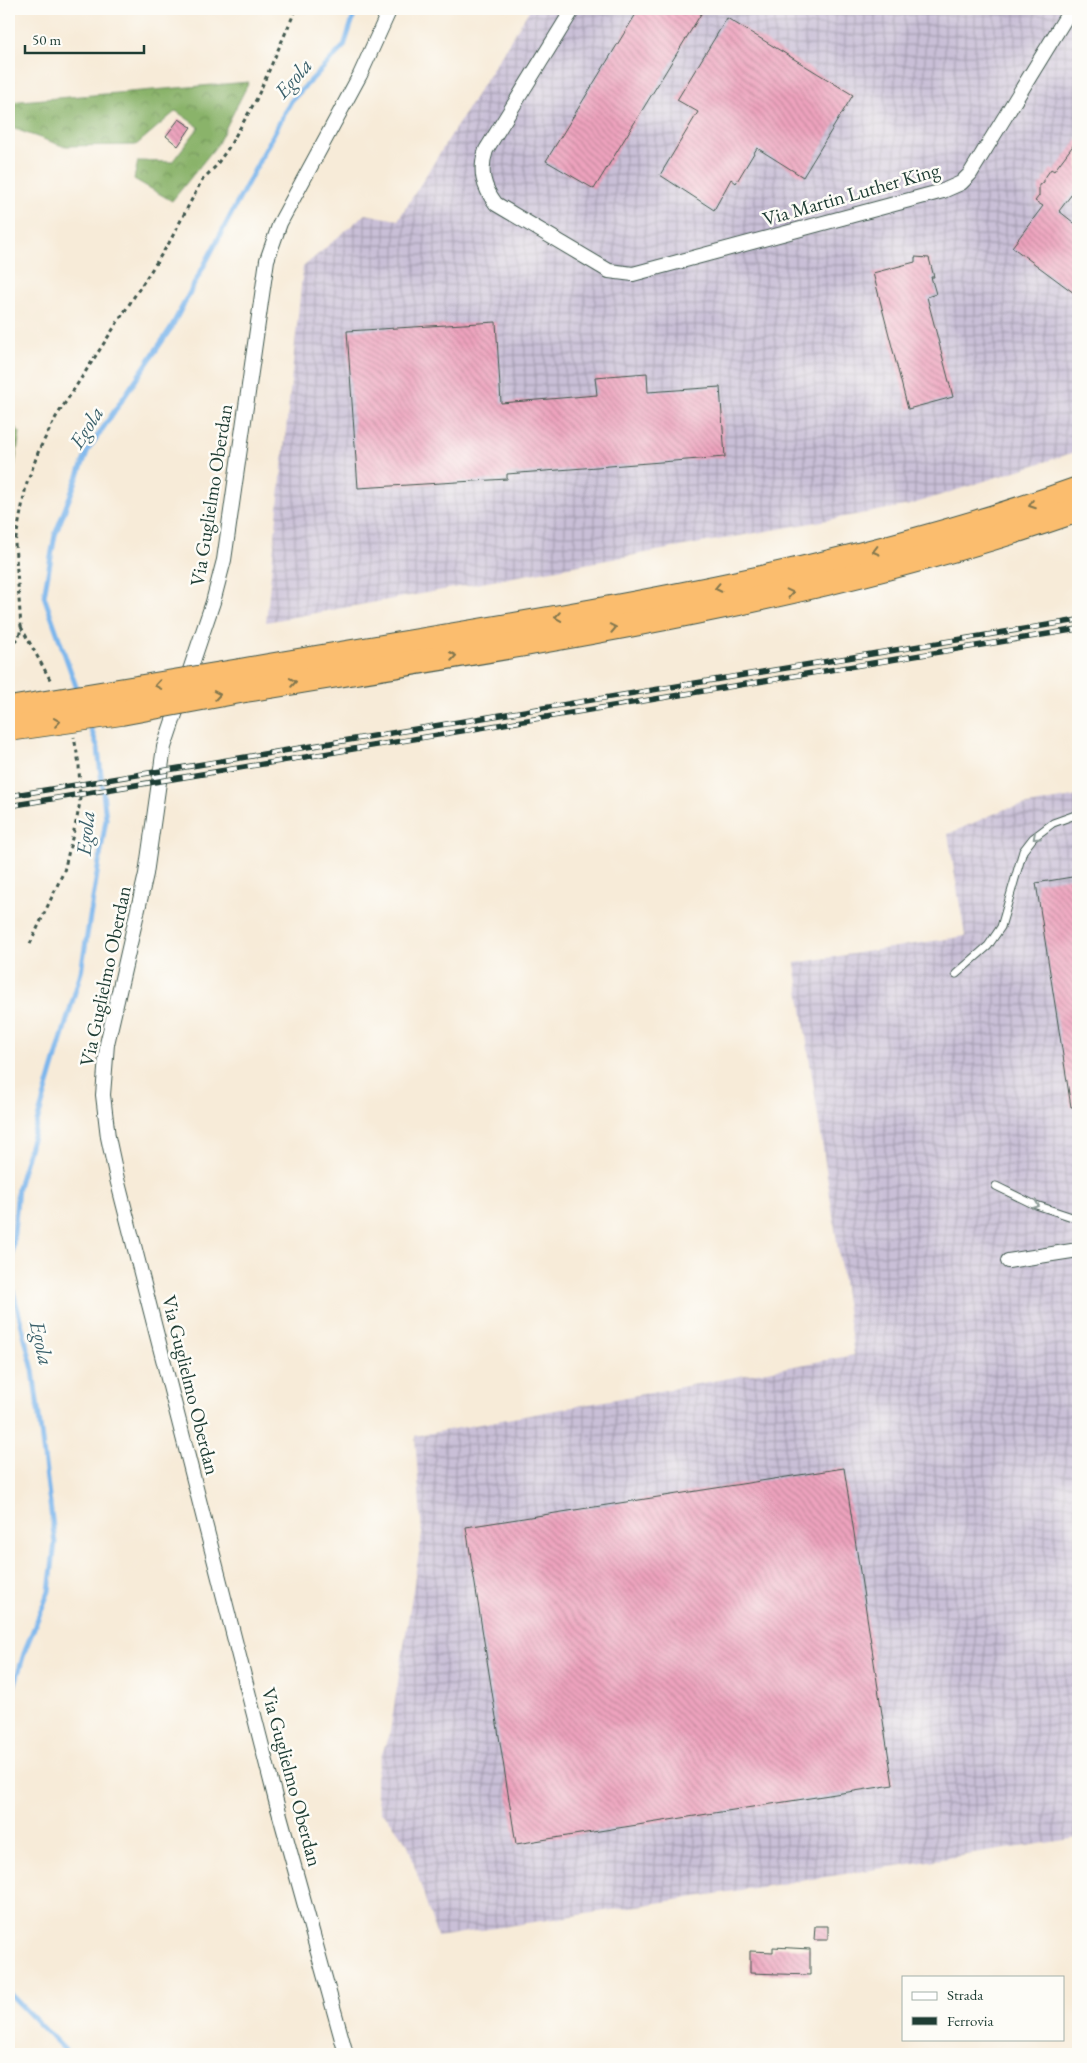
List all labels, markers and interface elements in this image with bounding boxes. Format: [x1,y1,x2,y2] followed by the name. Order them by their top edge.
[25,22,144,54] scale bar
[32,30,61,49] text: 50 m
[267,52,318,104] water label: Egola
[759,156,943,232] street label: Via Martin Luther King
[62,401,109,454] water label: Egola
[184,402,238,588] street label: Via Guglielmo Oberdan
[1029,499,1037,509] one-way arrow
[872,545,881,556] one-way arrow
[714,582,723,593] one-way arrow
[785,588,794,599] one-way arrow
[554,611,562,622] one-way arrow
[609,624,618,634] one-way arrow
[449,651,457,661] one-way arrow
[288,678,297,688] one-way arrow
[153,680,162,690] one-way arrow
[213,691,222,701] one-way arrow
[53,717,61,728] one-way arrow
[70,810,100,857] water label: Egola
[1033,831,1042,840] one-way arrow
[73,883,137,1069] street label: Via Guglielmo Oberdan
[1031,1199,1040,1209] one-way arrow
[156,1292,226,1478] street label: Via Guglielmo Oberdan
[24,1317,60,1368] water label: Egola
[256,1685,329,1870] street label: Via Guglielmo Oberdan
[902,1976,1064,2040] legend
[947,1985,983,2004] text: Strada
[947,2011,994,2030] text: Ferrovia

